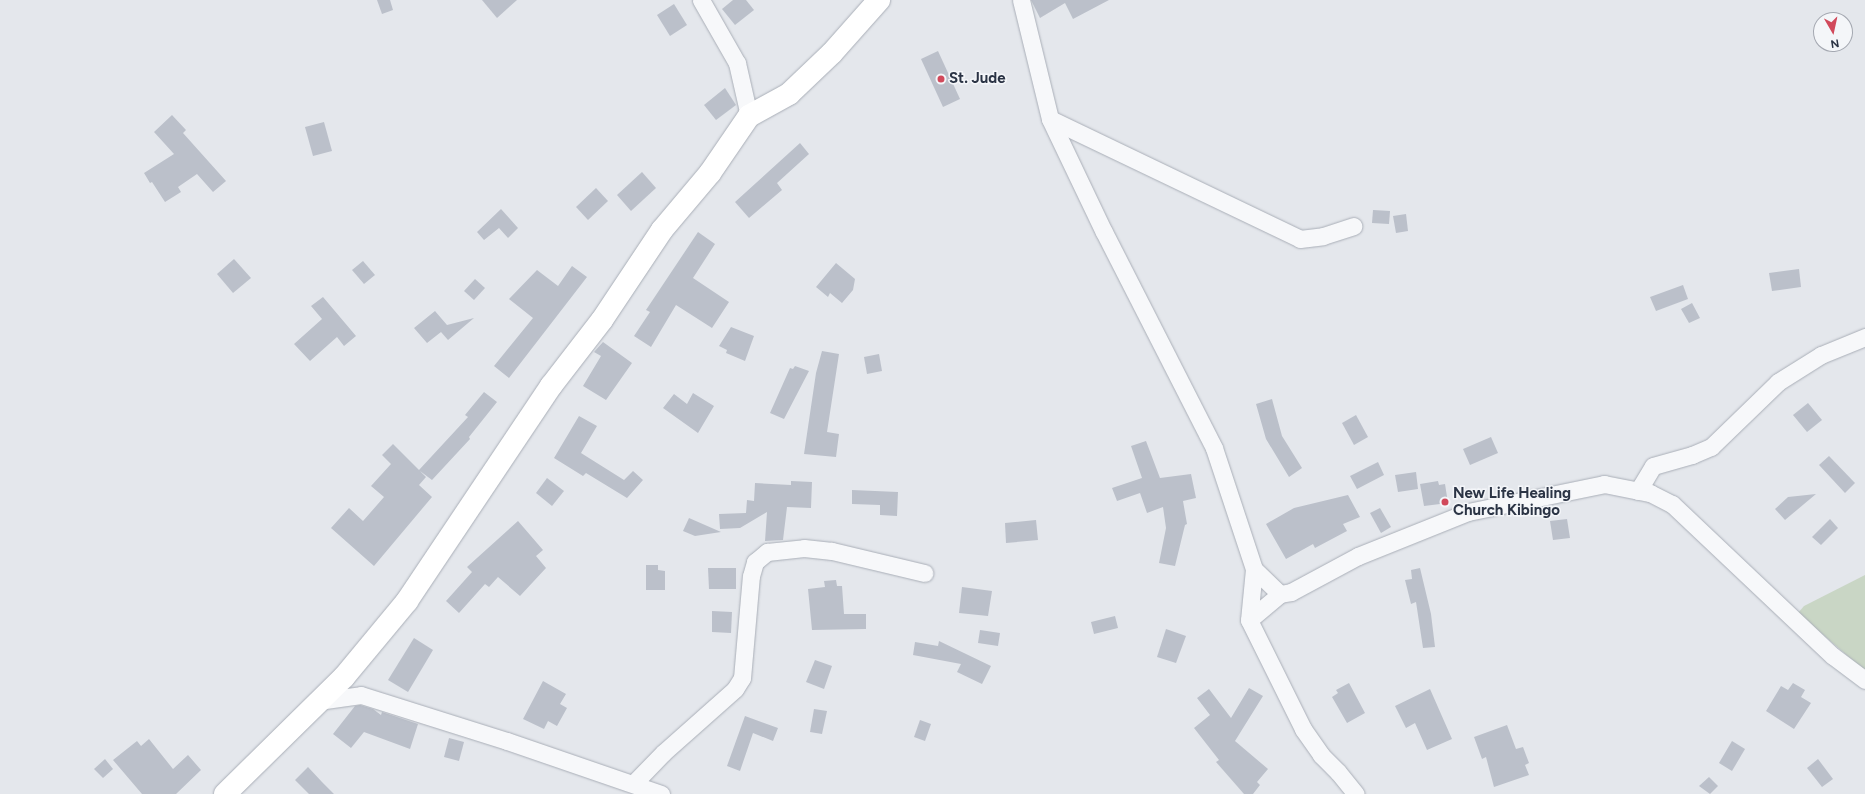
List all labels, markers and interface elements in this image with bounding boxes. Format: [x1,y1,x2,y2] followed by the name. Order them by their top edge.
[1813,12,1853,52] north arrow
[1830,36,1840,50] text: N
[949,70,1005,88] place label: St. Jude
[936,74,946,84] marker: St. Jude
[1453,484,1571,519] place label: New Life Healing Church Kibingo
[1440,497,1450,507] marker: New Life Healing Church Kibingo

